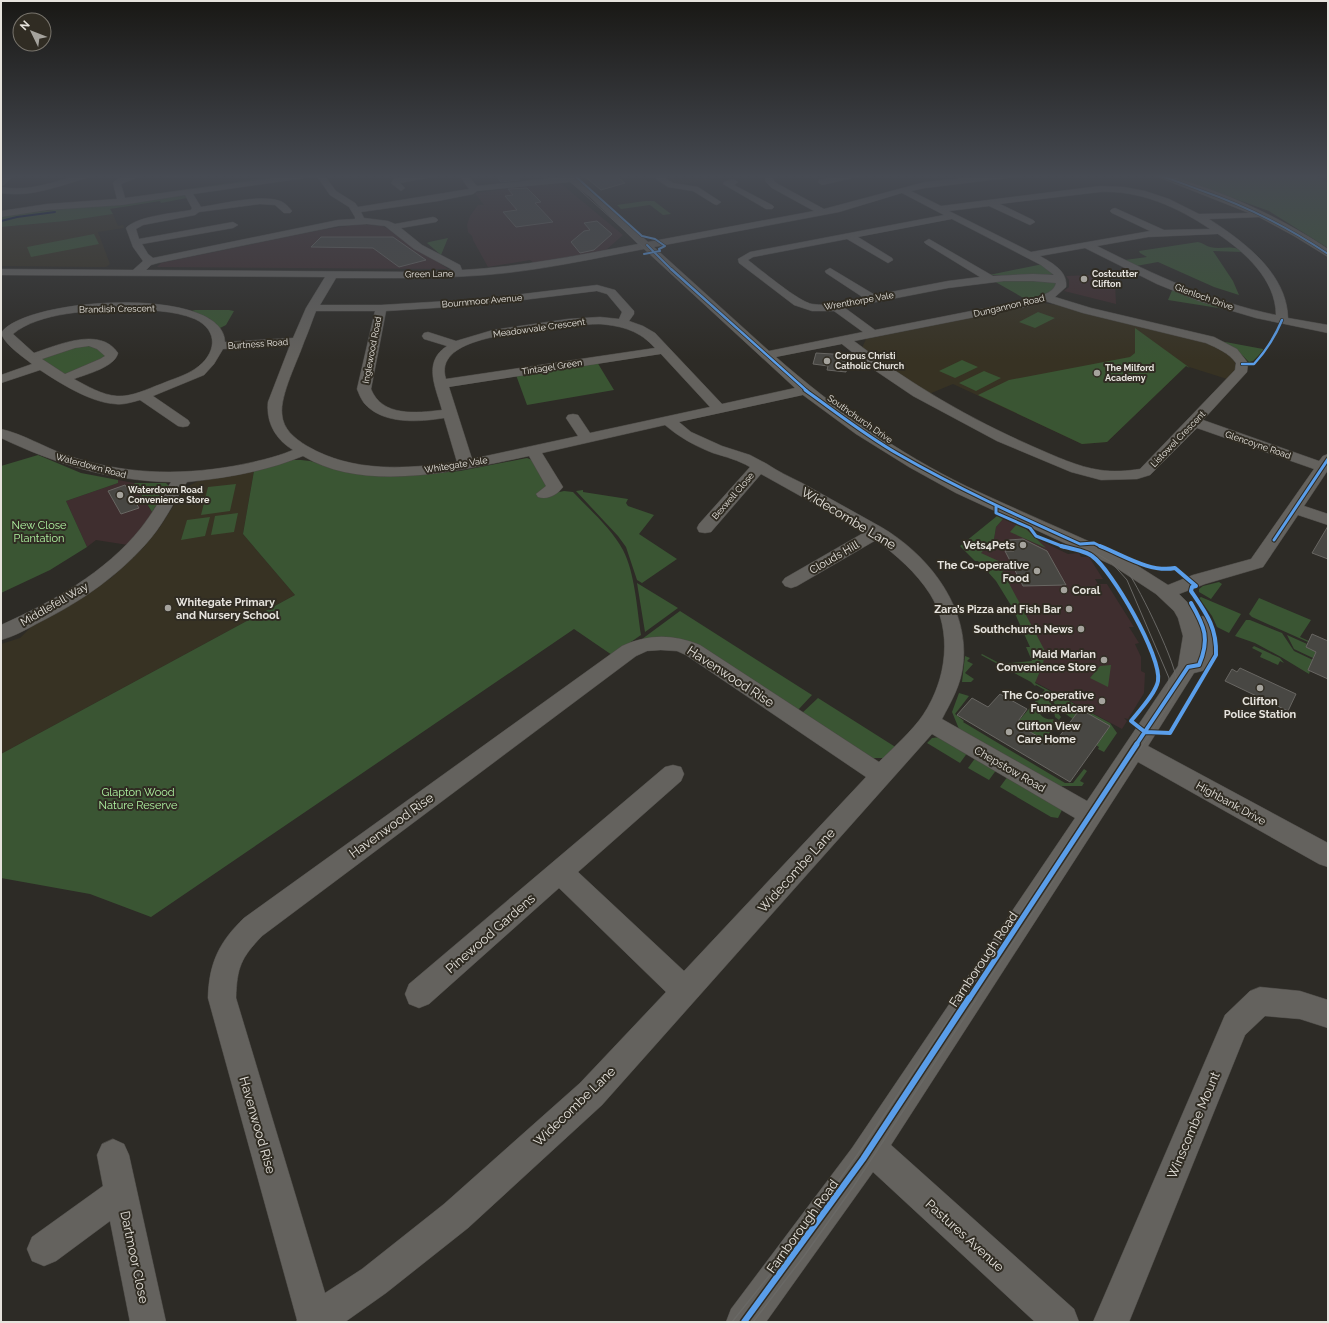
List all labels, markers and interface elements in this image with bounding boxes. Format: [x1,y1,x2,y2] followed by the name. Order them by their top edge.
[12,12,52,52] north arrow
[17,18,33,33] text: N
[405,269,454,279] street label: Green Lane
[1092,269,1138,289] place label: Costcutter Clifton
[1079,274,1089,284] marker: Costcutter Clifton
[1174,282,1235,312] street label: Glenloch Drive
[823,290,895,312] street label: Wrenthorpe Vale
[441,292,523,309] street label: Bournmoor Avenue
[973,293,1046,319] street label: Dungannon Road
[79,303,155,315] street label: Brandish Crescent
[361,315,383,384] street label: Inglewood Road
[492,317,586,339] street label: Meadowvale Crescent
[227,337,289,351] street label: Burtness Road
[835,351,904,371] place label: Corpus Christi Catholic Church
[822,356,832,366] marker: Corpus Christi Catholic Church
[521,357,583,377] street label: Tintagel Green
[1105,363,1155,383] place label: The Milford Academy
[1092,368,1102,378] marker: The Milford Academy
[826,393,895,446] street label: Southchurch Drive
[1149,409,1207,469] street label: Listowel Crescent
[1224,429,1293,461] street label: Glencoyne Road
[55,452,128,480] street label: Waterdown Road
[424,455,489,475] street label: Whitegate Vale
[710,470,756,521] street label: Bexwell Close
[799,484,899,553] street label: Widecombe Lane
[128,485,210,505] place label: Waterdown Road Convenience Store
[115,490,125,500] marker: Waterdown Road Convenience Store
[12,519,67,545] park label: New Close Plantation
[807,538,861,577] street label: Clouds Hill
[963,539,1016,552] place label: Vets4Pets
[1018,540,1028,550] marker: Vets4Pets
[937,559,1029,585] place label: The Co-operative Food
[1032,566,1042,576] marker: The Co-operative Food
[18,580,90,629] street label: Middlefell Way
[1072,584,1101,597] place label: Coral
[1059,585,1069,595] marker: Coral
[176,596,280,622] place label: Whitegate Primary and Nursery School
[163,603,173,613] marker: Whitegate Primary and Nursery School
[934,603,1062,616] place label: Zara’s Pizza and Fish Bar
[1064,604,1074,614] marker: Zara’s Pizza and Fish Bar
[973,623,1074,636] place label: Southchurch News
[1076,624,1086,634] marker: Southchurch News
[684,643,777,710] street label: Havenwood Rise
[997,648,1096,674] place label: Maid Marian Convenience Store
[1099,655,1109,665] marker: Maid Marian Convenience Store
[1255,683,1265,693] marker: Clifton Police Station
[1002,689,1094,715] place label: The Co-operative Funeralcare
[1224,695,1297,721] place label: Clifton Police Station
[1097,696,1107,706] marker: The Co-operative Funeralcare
[1017,720,1081,746] place label: Clifton View Care Home
[1004,727,1014,737] marker: Clifton View Care Home
[972,744,1048,795] street label: Chepstow Road
[1194,779,1268,828] street label: Highbank Drive
[99,786,178,812] park label: Glapton Wood Nature Reserve
[346,790,437,861] street label: Havenwood Rise
[755,825,838,915] street label: Widecombe Lane
[443,890,538,976] street label: Pinewood Gardens
[946,909,1021,1010] street label: Farnborough Road
[530,1063,619,1149] street label: Widecombe Lane
[1164,1069,1223,1181] street label: Winscombe Mount
[236,1075,279,1176] street label: Havenwood Rise
[764,1177,841,1276] street label: Farnborough Road
[922,1196,1007,1275] street label: Pastures Avenue
[117,1209,152,1305] street label: Dartmoor Close

